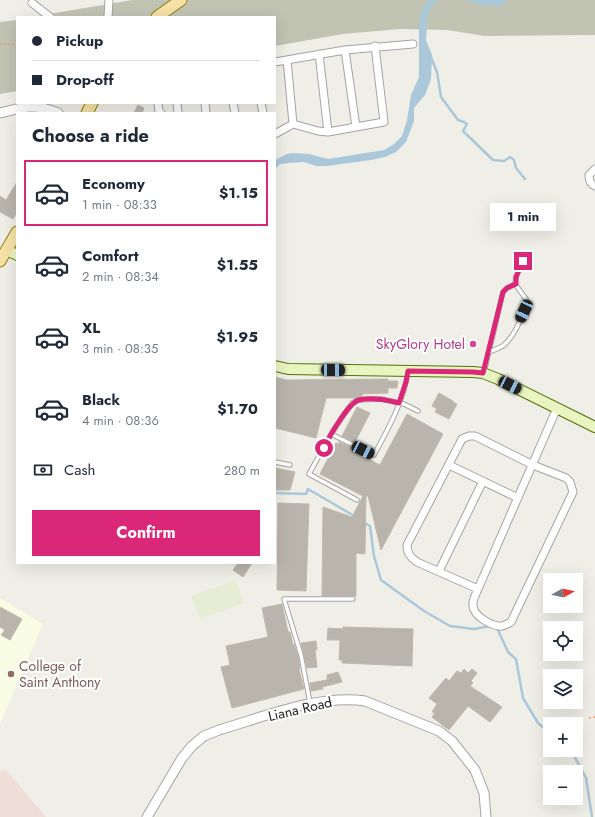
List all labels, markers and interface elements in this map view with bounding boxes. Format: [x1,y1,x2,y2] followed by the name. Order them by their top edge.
[56,30,103,52] text: Pickup
[56,69,114,91] text: Drop-off
[32,123,149,149] text: Choose a ride
[82,173,145,195] text: Economy
[34,175,70,211] icon: car
[219,182,258,204] text: $1.15
[82,195,157,214] text: 1 min · 08:33
[490,203,556,231] callout: 1 min
[507,207,539,226] text: 1 min
[82,245,139,267] text: Comfort
[34,247,70,283] icon: car
[514,252,532,270] route end
[217,254,258,276] text: $1.55
[82,267,159,286] text: 2 min · 08:34
[513,298,535,324] car
[82,317,100,339] text: XL
[34,319,70,355] icon: car
[216,326,258,348] text: $1.95
[376,334,465,354] place label: SkyGlory Hotel
[82,339,158,358] text: 3 min · 08:35
[468,339,478,349] marker: SkyGlory Hotel
[321,364,345,376] car
[497,374,523,396] car
[82,389,120,411] text: Black
[34,391,70,427] icon: car
[217,398,258,420] text: $1.70
[82,411,159,430] text: 4 min · 08:36
[315,439,333,457] route start
[350,439,376,461] car
[32,459,54,481] icon: cash
[64,459,95,481] text: Cash
[224,461,260,480] text: 280 m
[32,510,260,556] button: Confirm
[543,573,583,613] north arrow
[543,573,583,805] map controls
[543,621,583,661] button: locate
[19,656,101,692] place label: College of Saint Anthony
[6,669,16,679] marker: College of Saint Anthony
[543,669,583,709] button: layers
[266,692,334,726] street label: Liana Road
[543,717,583,757] button: +
[543,765,583,805] button: −

